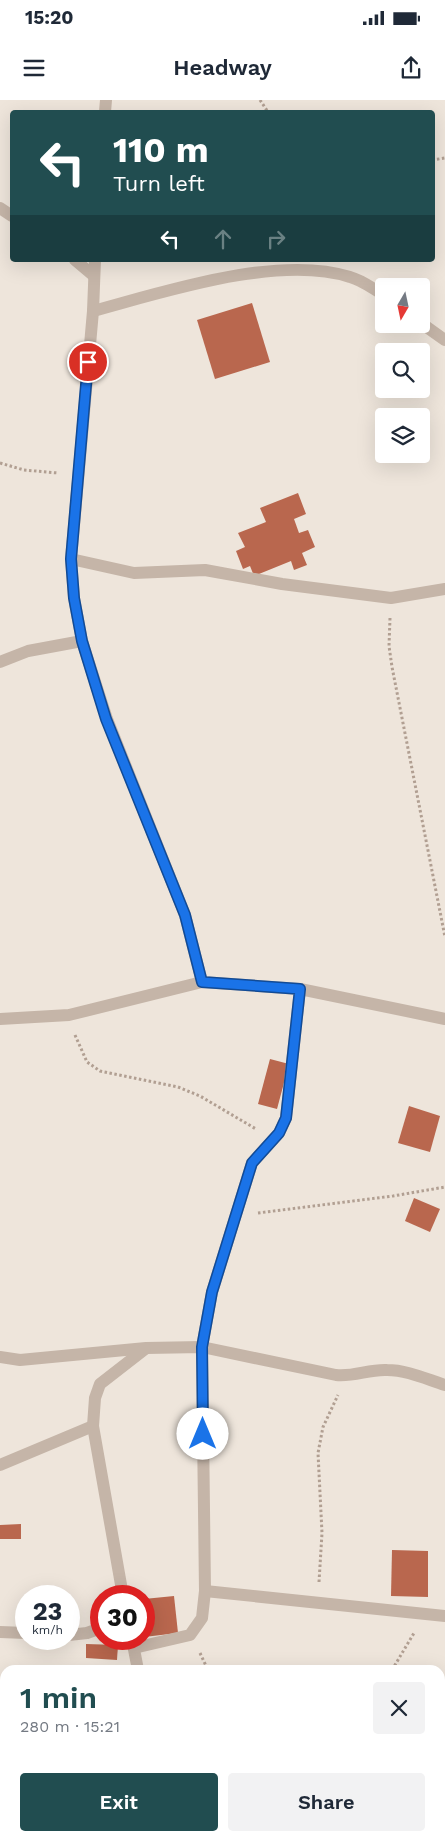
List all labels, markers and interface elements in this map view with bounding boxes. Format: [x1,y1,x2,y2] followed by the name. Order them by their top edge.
[25,6,74,29] text: 15:20
[20,54,48,82] icon: menu
[397,54,425,82] icon: share
[173,55,272,80] text: Headway
[113,129,209,171] text: 110 m
[30,130,95,195] icon: left
[113,171,205,196] text: Turn left
[156,225,184,253] icon: left
[209,225,237,253] icon: ahead
[262,225,290,253] icon: right
[375,278,430,332] north arrow
[375,278,430,463] map controls
[67,341,109,383] pin
[375,343,430,398] button: search
[74,348,102,376] icon: arrive
[375,408,430,463] button: layers
[176,1407,228,1459] position arrow
[90,1585,155,1650] speed limit sign: 30
[33,1597,62,1626] text: 23
[32,1623,63,1637] text: km/h
[20,1680,97,1715] text: 1 min
[373,1682,425,1734] button: close
[20,1717,120,1736] text: 280 m · 15:21
[20,1773,218,1831] button: Exit
[228,1773,425,1831] button: Share

